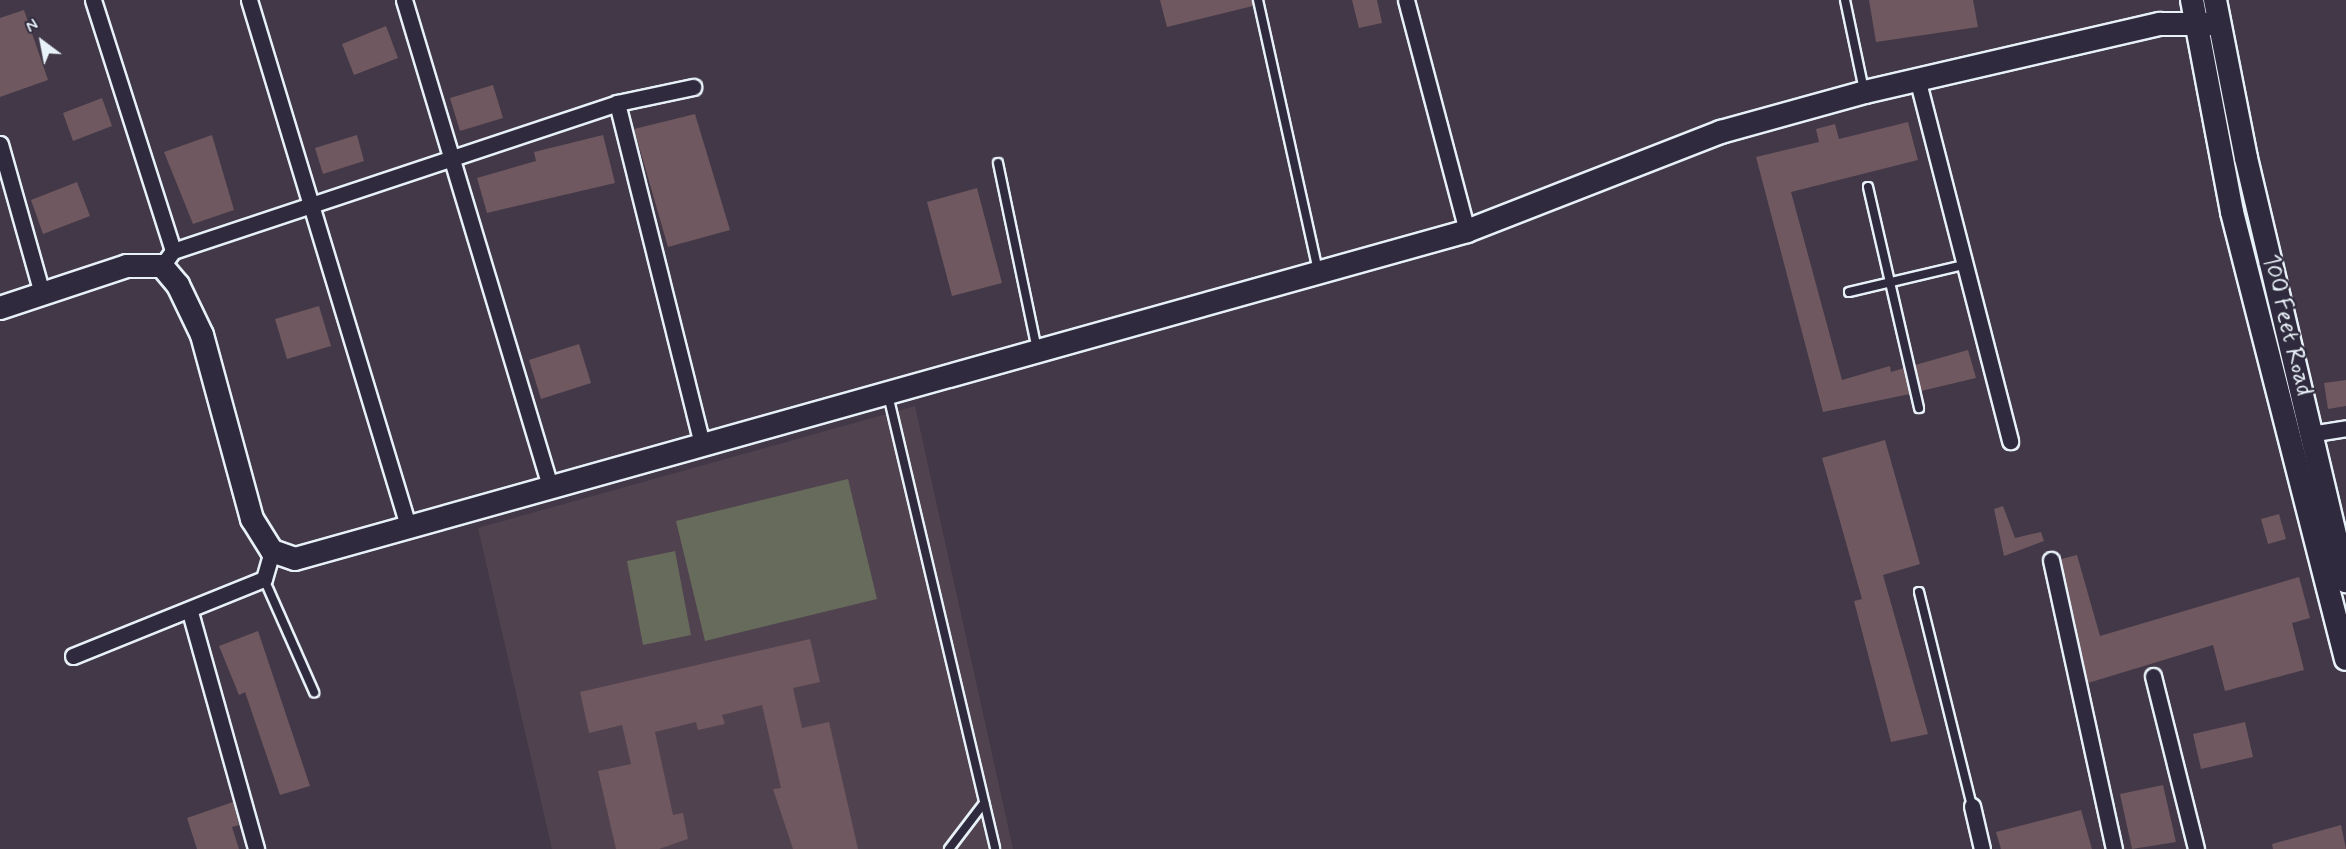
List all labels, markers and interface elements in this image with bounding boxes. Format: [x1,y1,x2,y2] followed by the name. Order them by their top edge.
[12,12,72,72] north arrow
[22,15,42,38] text: N
[2256,252,2318,398] street label: 100 Feet Road

